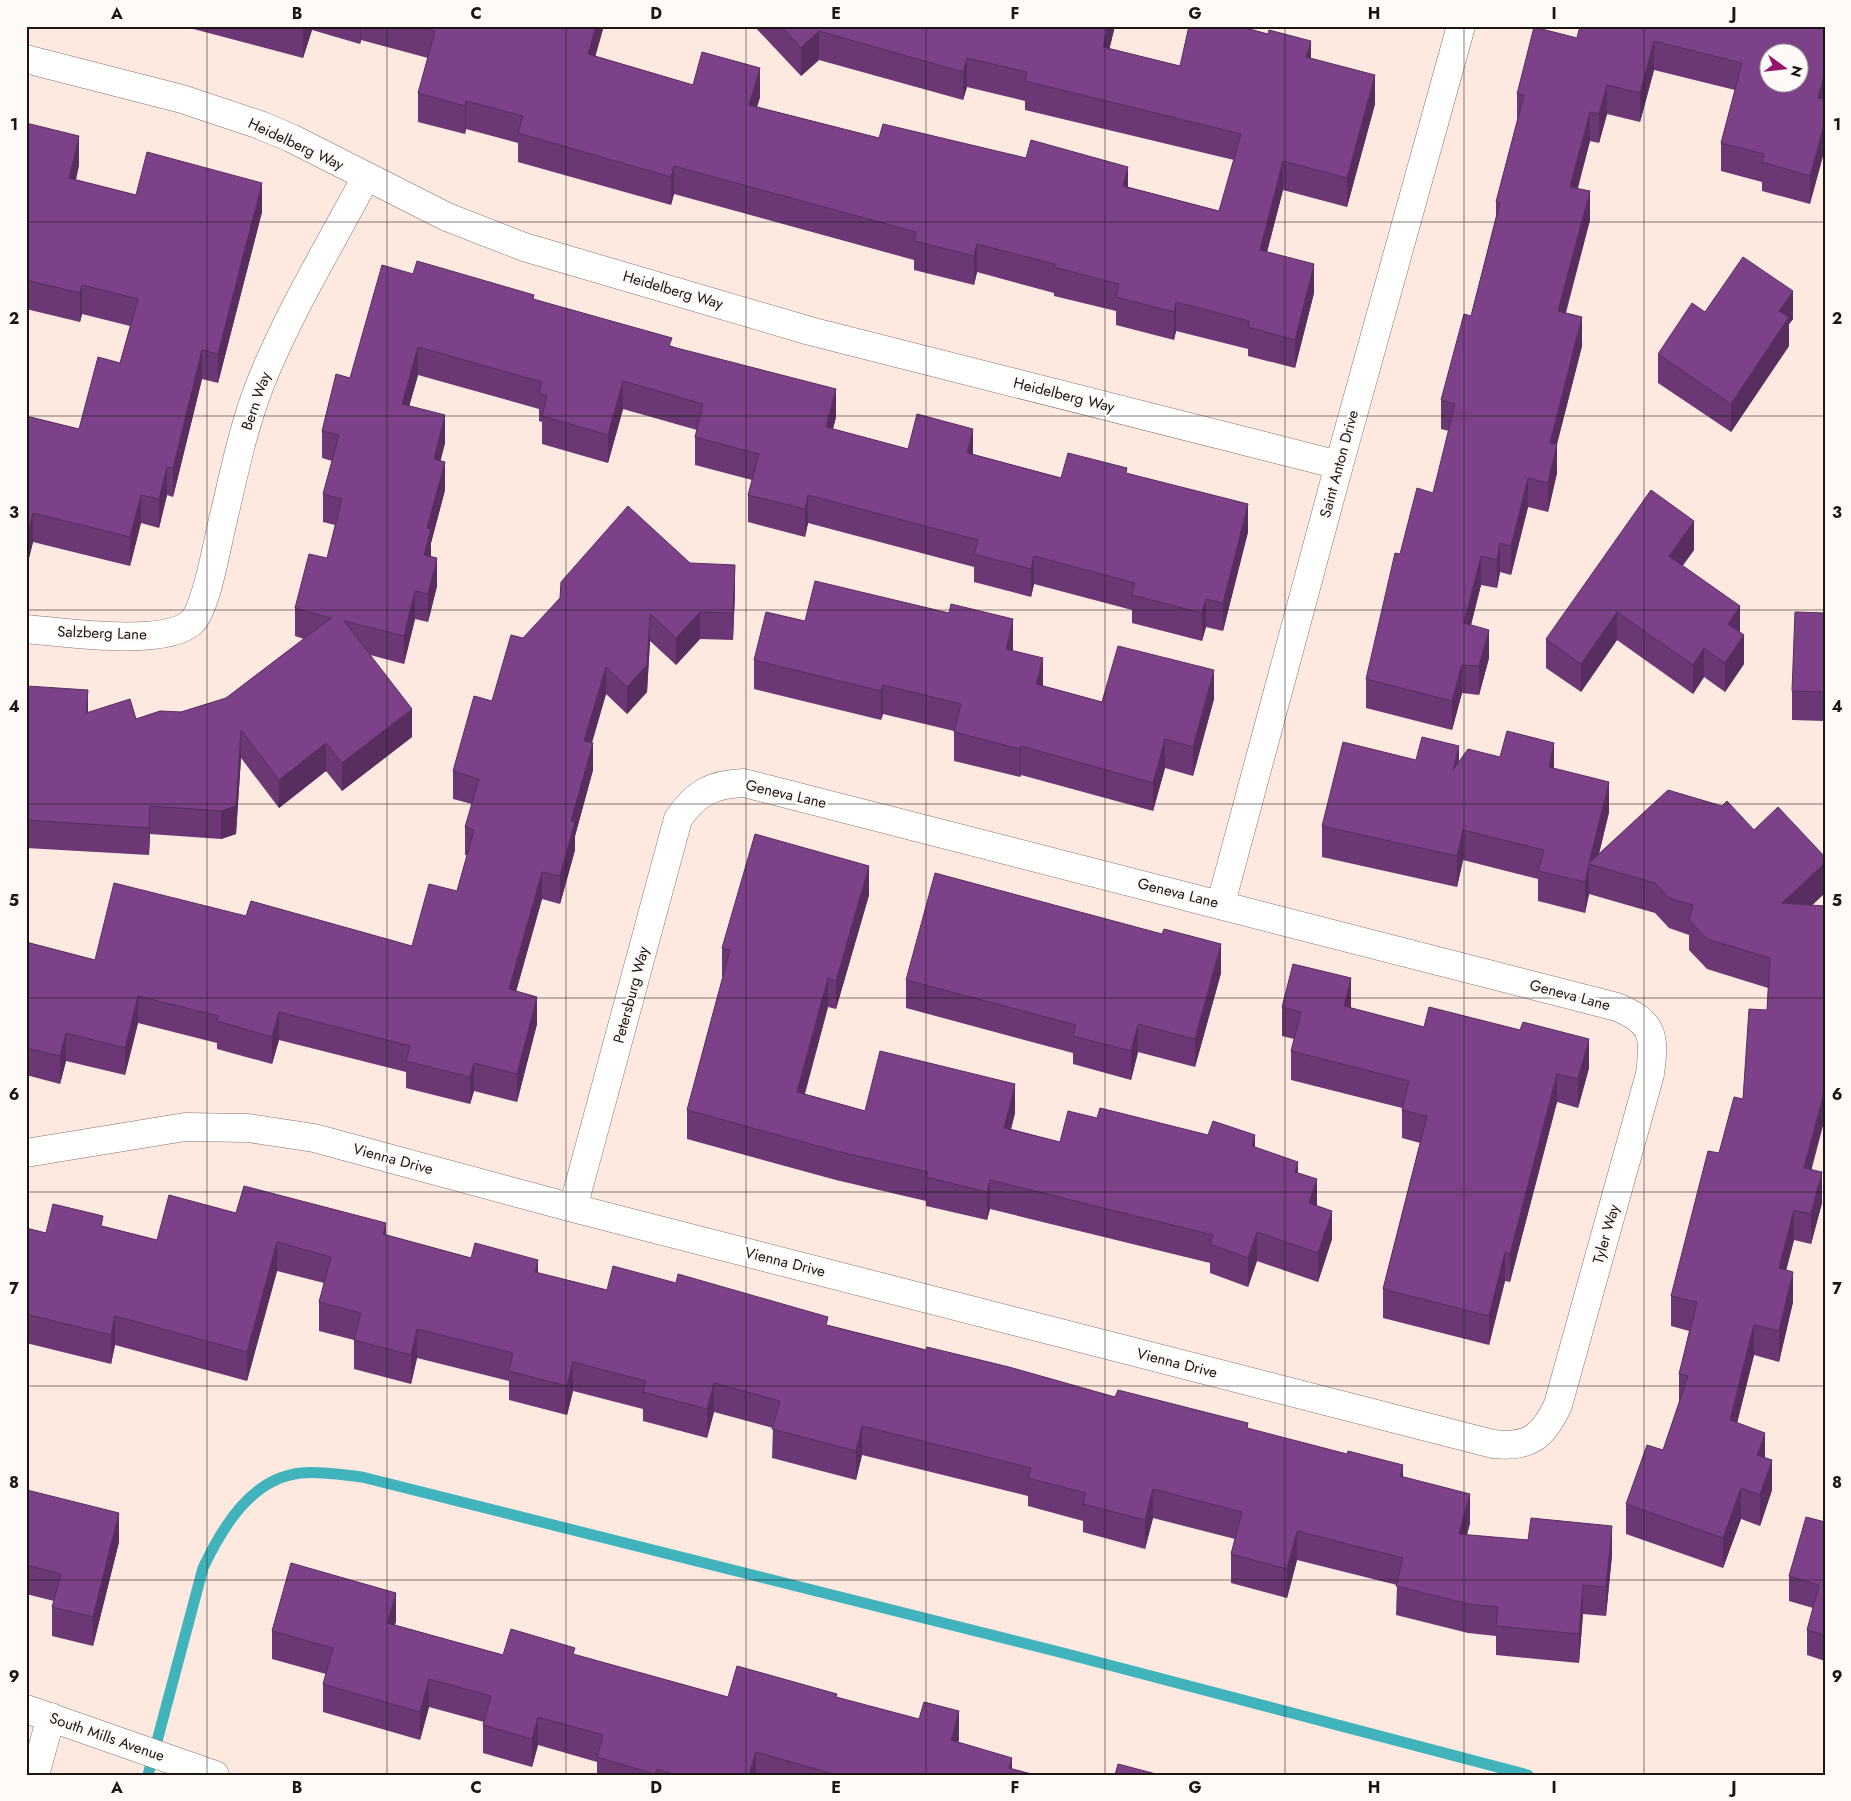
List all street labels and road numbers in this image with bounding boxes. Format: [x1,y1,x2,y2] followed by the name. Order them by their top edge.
[244,112,348,176] street label: Heidelberg Way
[620,265,726,315] street label: Heidelberg Way
[236,368,276,433] street label: Bern Way
[1011,372,1117,418] street label: Heidelberg Way
[1314,407,1364,520] street label: Saint Anton Drive
[57,620,147,646] street label: Salzberg Lane
[743,774,829,814] street label: Geneva Lane
[1135,872,1221,914] street label: Geneva Lane
[607,944,655,1046] street label: Petersburg Way
[1527,974,1613,1016] street label: Geneva Lane
[350,1138,436,1180] street label: Vienna Drive
[1587,1201,1625,1266] street label: Tyler Way
[742,1241,828,1283] street label: Vienna Drive
[1134,1342,1220,1384] street label: Vienna Drive
[46,1707,168,1767] street label: South Mills Avenue

